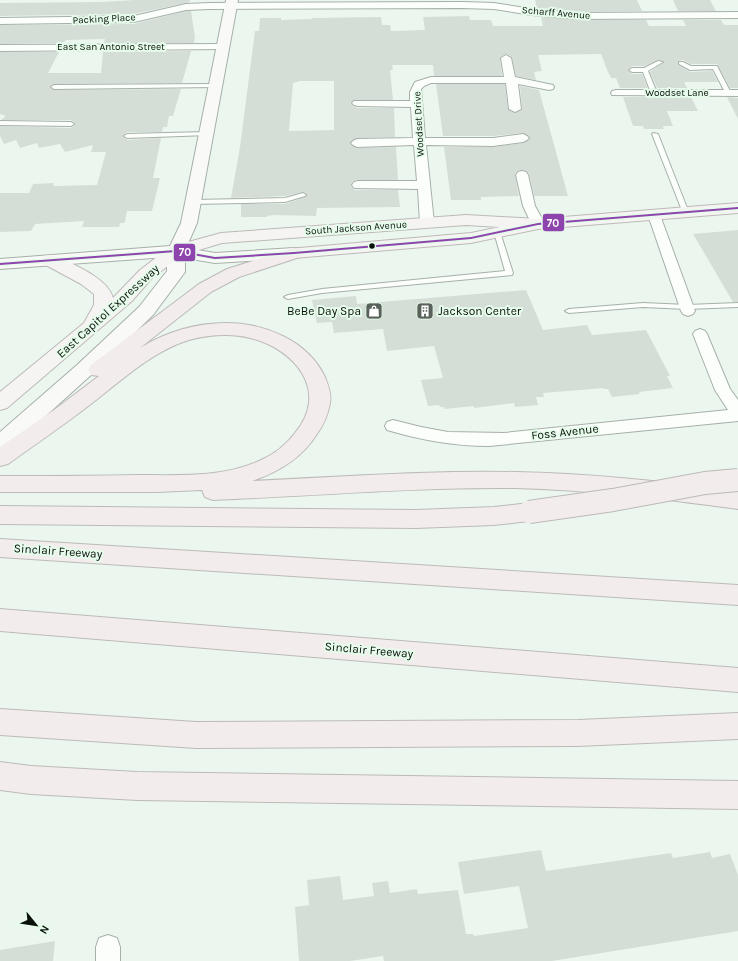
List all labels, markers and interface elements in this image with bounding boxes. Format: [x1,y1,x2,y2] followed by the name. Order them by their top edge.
[521,4,591,22] street label: Scharff Avenue
[72,11,136,27] street label: Packing Place
[57,41,165,53] street label: East San Antonio Street
[645,87,709,99] street label: Woodset Lane
[411,91,427,157] street label: Woodset Drive
[542,213,565,232] line badge: 70
[547,217,559,230] text: 70
[305,218,407,238] street label: South Jackson Avenue
[367,241,377,251] unlabelled marker
[173,243,196,262] line badge: 70
[179,246,191,259] text: 70
[54,261,162,361] street label: East Capitol Expressway
[364,301,384,321] shop icon: BeBe Day Spa
[415,301,435,321] building icon: Jackson Center
[287,304,361,318] place label: BeBe Day Spa
[438,304,522,318] place label: Jackson Center
[531,422,599,442] street label: Foss Avenue
[13,541,103,561] street label: Sinclair Freeway
[324,639,414,661] street label: Sinclair Freeway
[16,905,56,945] north arrow
[37,923,52,936] text: N

